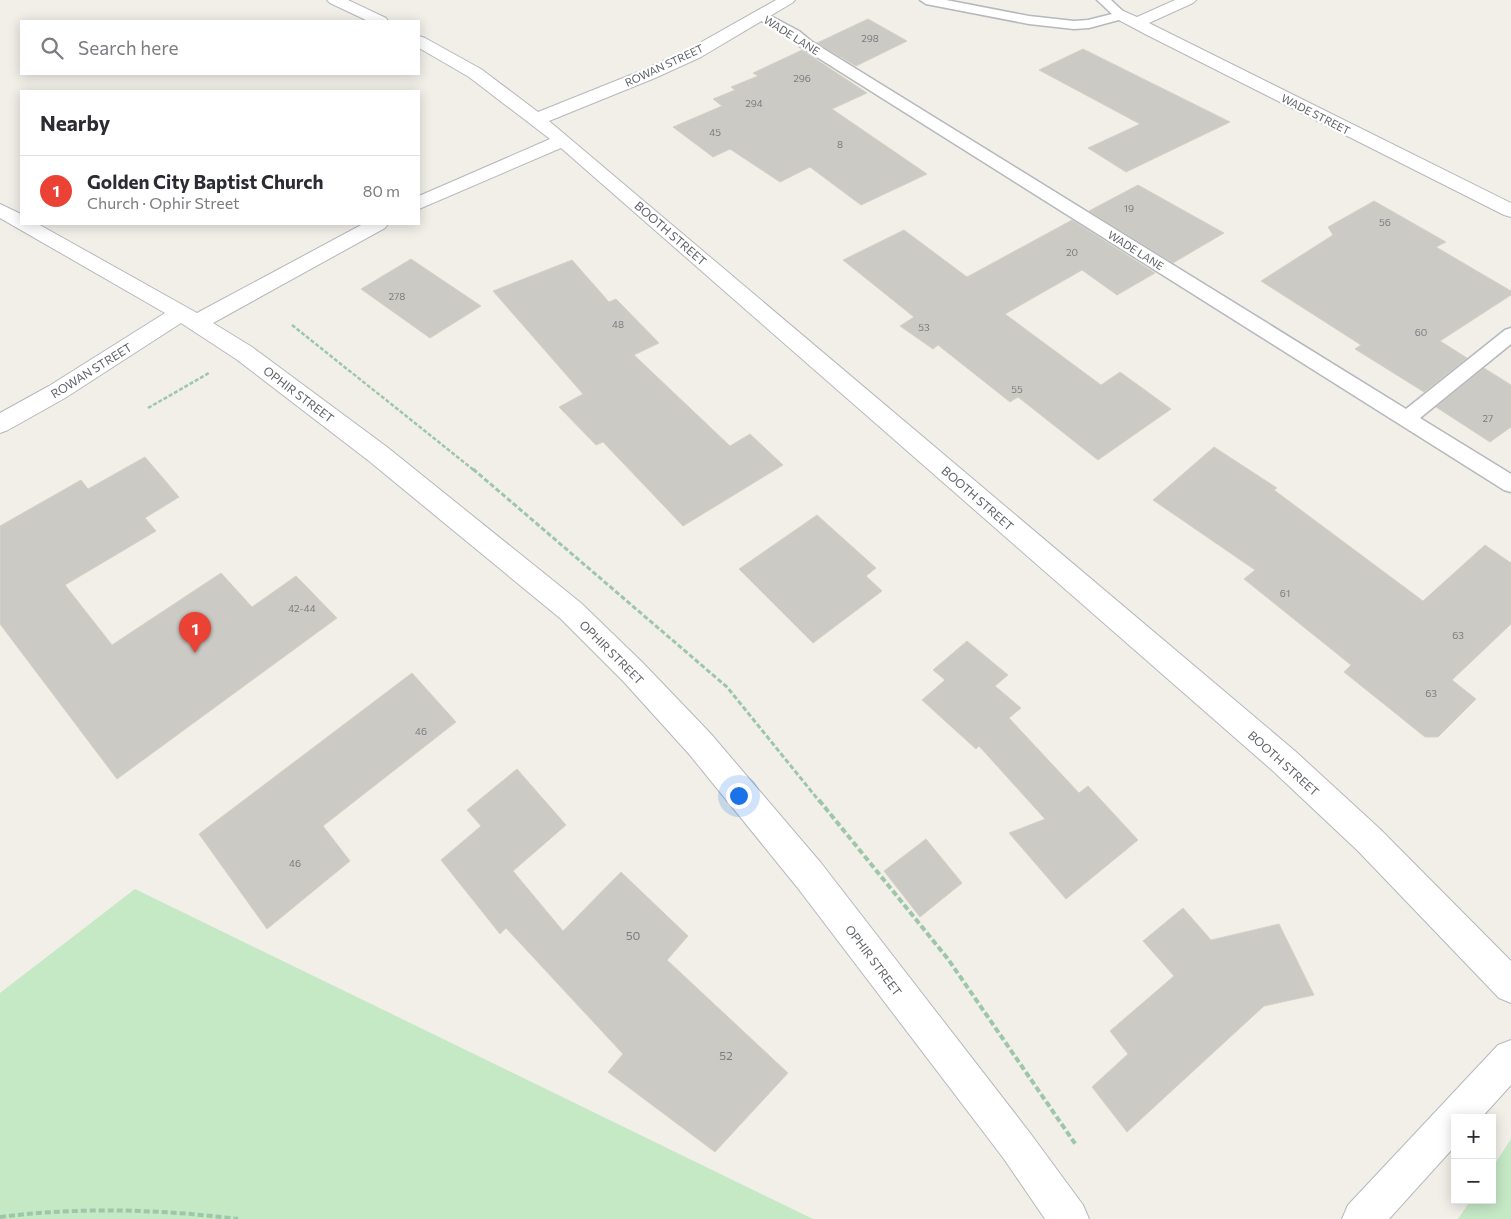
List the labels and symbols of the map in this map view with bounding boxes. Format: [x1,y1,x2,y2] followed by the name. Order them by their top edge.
[762,13,822,57] street label: WADE LANE
[861,32,879,44] house number: 298
[623,41,705,89] street label: ROWAN STREET
[793,72,811,84] house number: 296
[1279,91,1353,137] street label: WADE STREET
[745,97,763,109] house number: 294
[709,126,721,138] house number: 45
[837,138,843,150] house number: 8
[632,198,710,268] street label: BOOTH STREET
[1124,202,1134,214] house number: 19
[1379,216,1391,228] house number: 56
[1106,228,1166,272] street label: WADE LANE
[1066,246,1078,258] house number: 20
[389,290,405,302] house number: 278
[612,318,624,330] house number: 48
[918,321,930,333] house number: 53
[1415,326,1427,338] house number: 60
[48,339,134,401] street label: ROWAN STREET
[261,363,337,425] street label: OPHIR STREET
[1011,383,1023,395] house number: 55
[1483,412,1493,424] house number: 27
[939,463,1017,533] street label: BOOTH STREET
[1280,587,1290,599] house number: 61
[288,602,316,614] house number: 42-44
[179,612,211,653] pin: 1
[577,617,647,687] street label: OPHIR STREET
[1452,629,1464,641] house number: 63
[1425,687,1437,699] house number: 63
[415,725,427,737] house number: 46
[1246,728,1323,799] street label: BOOTH STREET
[726,783,752,809] your location
[289,857,301,869] house number: 46
[843,922,905,998] street label: OPHIR STREET
[626,928,641,942] house number: 50
[719,1048,733,1062] house number: 52

